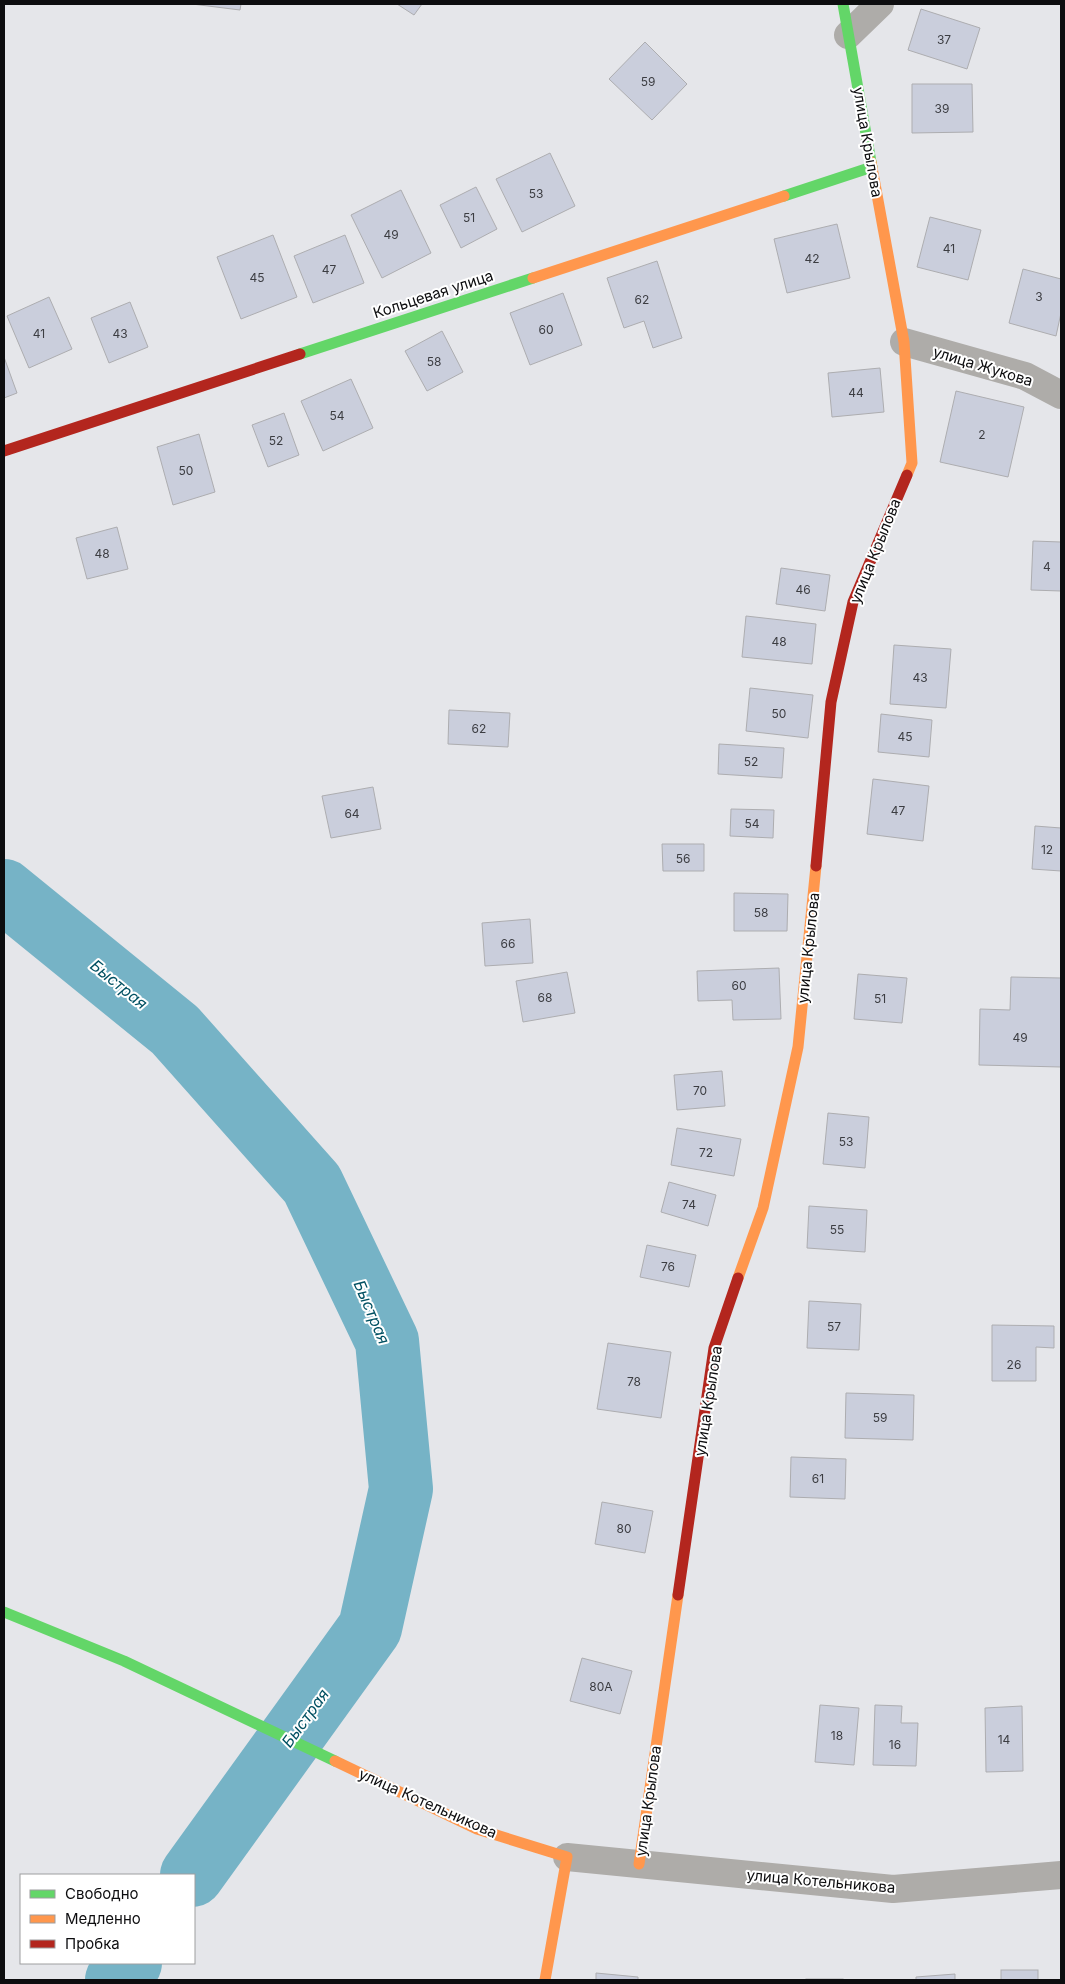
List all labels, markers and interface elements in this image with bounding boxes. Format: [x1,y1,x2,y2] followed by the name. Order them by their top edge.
[937,32,951,47] house number: 37
[641,74,655,89] house number: 59
[849,85,887,199] street label: улица Крылова
[935,101,949,116] house number: 39
[529,186,543,201] house number: 53
[463,210,475,225] house number: 51
[383,227,399,242] house number: 49
[943,241,955,256] house number: 41
[804,251,820,266] house number: 42
[322,262,336,277] house number: 47
[371,266,495,322] street label: Кольцевая улица
[249,270,265,285] house number: 45
[1035,289,1043,304] house number: 3
[635,292,649,307] house number: 62
[538,322,554,337] house number: 60
[33,326,45,341] house number: 41
[112,326,128,341] house number: 43
[931,342,1035,390] street label: улица Жукова
[427,354,441,369] house number: 58
[848,385,864,400] house number: 44
[329,408,345,423] house number: 54
[978,427,986,442] house number: 2
[269,433,283,448] house number: 52
[179,463,193,478] house number: 50
[845,496,905,606] street label: улица Крылова
[94,546,110,561] house number: 48
[1043,559,1051,574] house number: 4
[795,582,811,597] house number: 46
[771,634,787,649] house number: 48
[912,670,928,685] house number: 43
[772,706,786,721] house number: 50
[472,721,486,736] house number: 62
[897,729,913,744] house number: 45
[744,754,758,769] house number: 52
[891,803,905,818] house number: 47
[344,806,360,821] house number: 64
[744,816,760,831] house number: 54
[1041,842,1053,857] house number: 12
[676,851,690,866] house number: 56
[793,891,823,1005] street label: улица Крылова
[754,905,768,920] house number: 58
[501,936,515,951] house number: 66
[86,955,152,1013] water label: Быстрая
[731,978,747,993] house number: 60
[538,990,552,1005] house number: 68
[874,991,886,1006] house number: 51
[1012,1030,1028,1045] house number: 49
[693,1083,707,1098] house number: 70
[839,1134,853,1149] house number: 53
[699,1145,713,1160] house number: 72
[682,1197,696,1212] house number: 74
[830,1222,844,1237] house number: 55
[661,1259,675,1274] house number: 76
[350,1277,394,1347] water label: Быстрая
[827,1319,841,1334] house number: 57
[690,1344,726,1458] street label: улица Крылова
[1007,1357,1021,1372] house number: 26
[627,1374,641,1389] house number: 78
[873,1410,887,1425] house number: 59
[812,1471,824,1486] house number: 61
[617,1521,632,1536] house number: 80
[589,1679,613,1694] house number: 80А
[277,1685,333,1751] water label: Быстрая
[831,1728,843,1743] house number: 18
[998,1732,1011,1747] house number: 14
[889,1737,901,1752] house number: 16
[631,1744,665,1858] street label: улица Крылова
[356,1764,500,1842] street label: улица Котельникова
[746,1865,896,1897] street label: улица Котельникова
[20,1874,195,1964] legend
[65,1884,139,1903] text: Свободно
[65,1909,141,1928] text: Медленно
[65,1934,120,1953] text: Пробка

